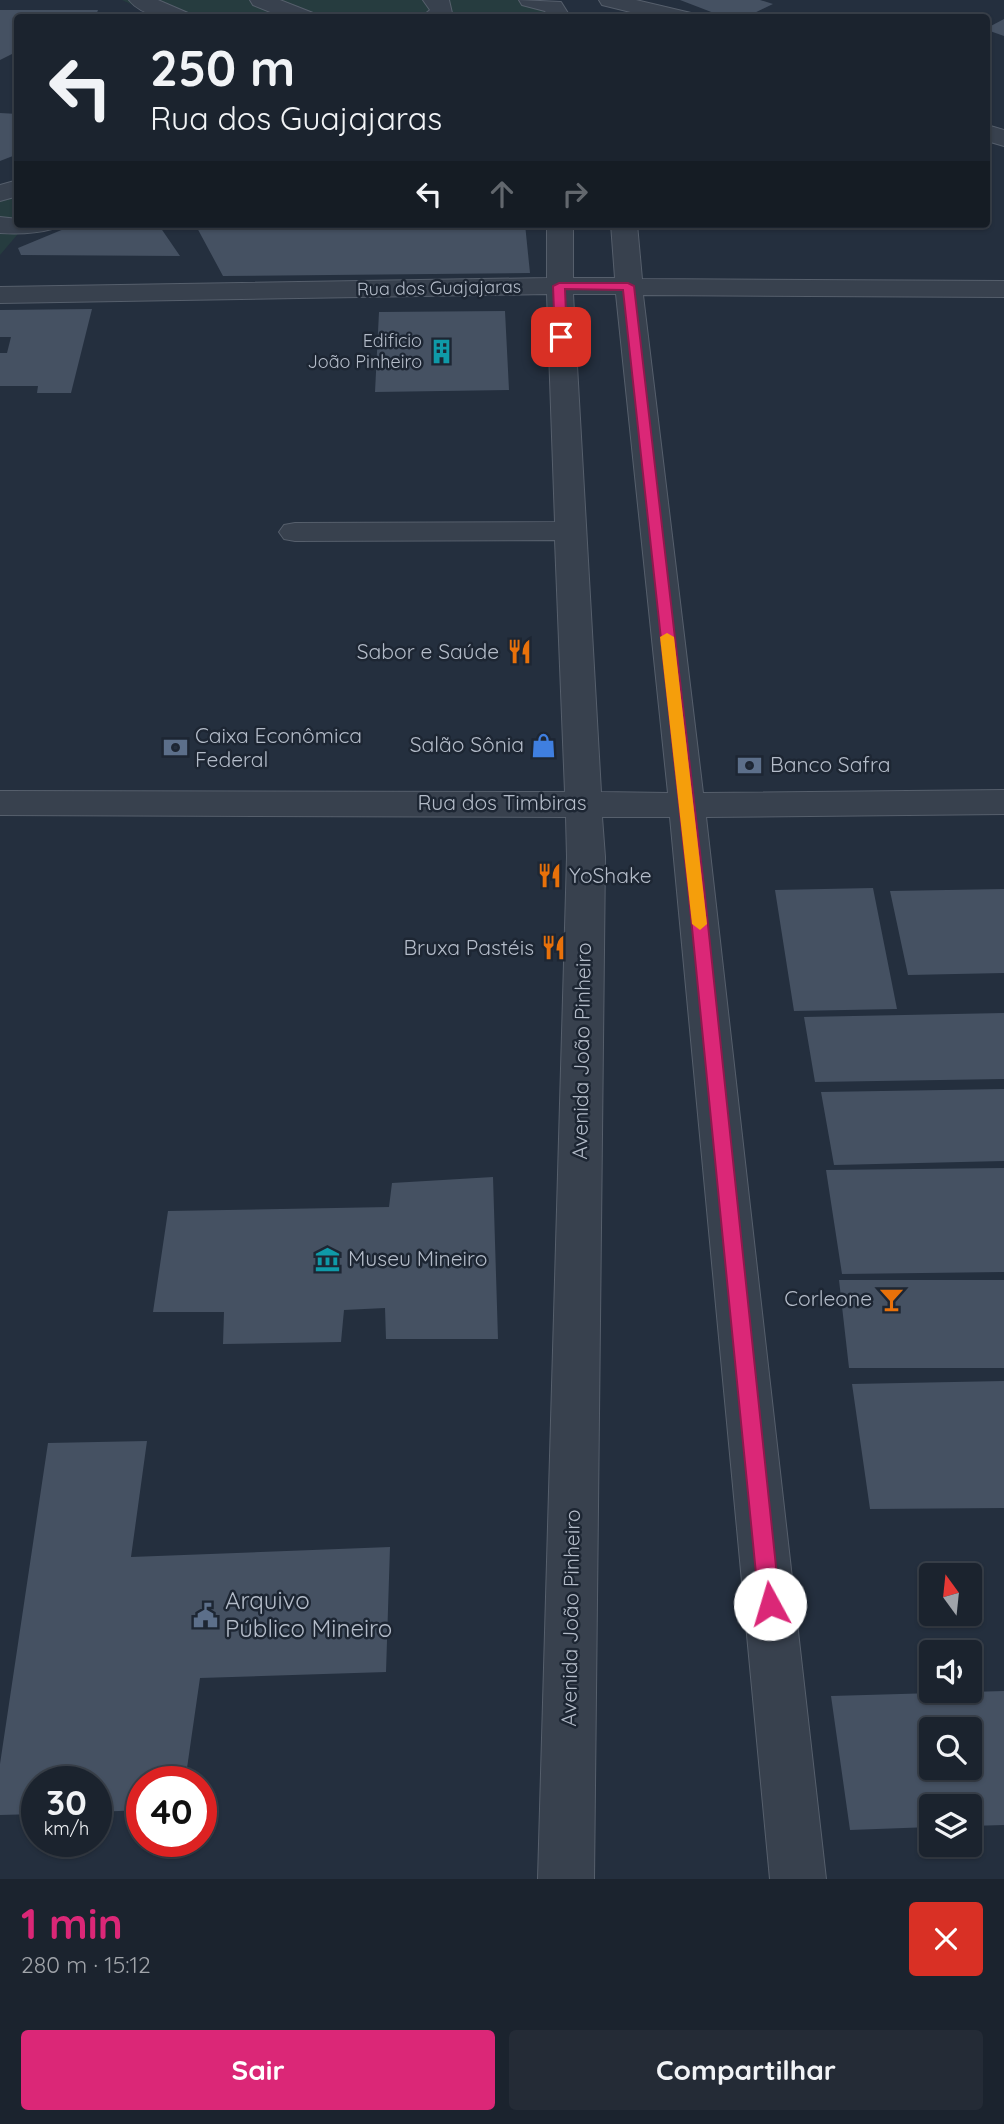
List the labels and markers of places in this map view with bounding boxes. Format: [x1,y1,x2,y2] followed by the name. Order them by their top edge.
[531,307,591,367] pin
[308,329,422,373] place label: Edificio João Pinheiro
[428,337,456,365] building icon: Edificio João Pinheiro
[357,638,499,664] place label: Sabor e Saúde
[505,638,533,666] restaurant icon: Sabor e Saúde
[195,722,362,772] place label: Caixa Econômica Federal
[410,731,524,757] place label: Salão Sônia
[530,731,558,759] shop icon: Salão Sônia
[161,734,189,762] bank icon: Caixa Econômica Federal
[736,751,764,779] bank icon: Banco Safra
[770,751,890,777] place label: Banco Safra
[535,862,563,890] restaurant icon: YoShake
[569,862,652,888] place label: YoShake
[403,934,534,960] place label: Bruxa Pastéis
[540,934,568,962] restaurant icon: Bruxa Pastéis
[314,1245,342,1273] museum icon: Museu Mineiro
[348,1245,487,1271] place label: Museu Mineiro
[784,1285,872,1311] place label: Corleone
[878,1285,906,1313] bar icon: Corleone
[225,1585,392,1643] place label: Arquivo Público Mineiro
[191,1601,219,1629] public building icon: Arquivo Público Mineiro

